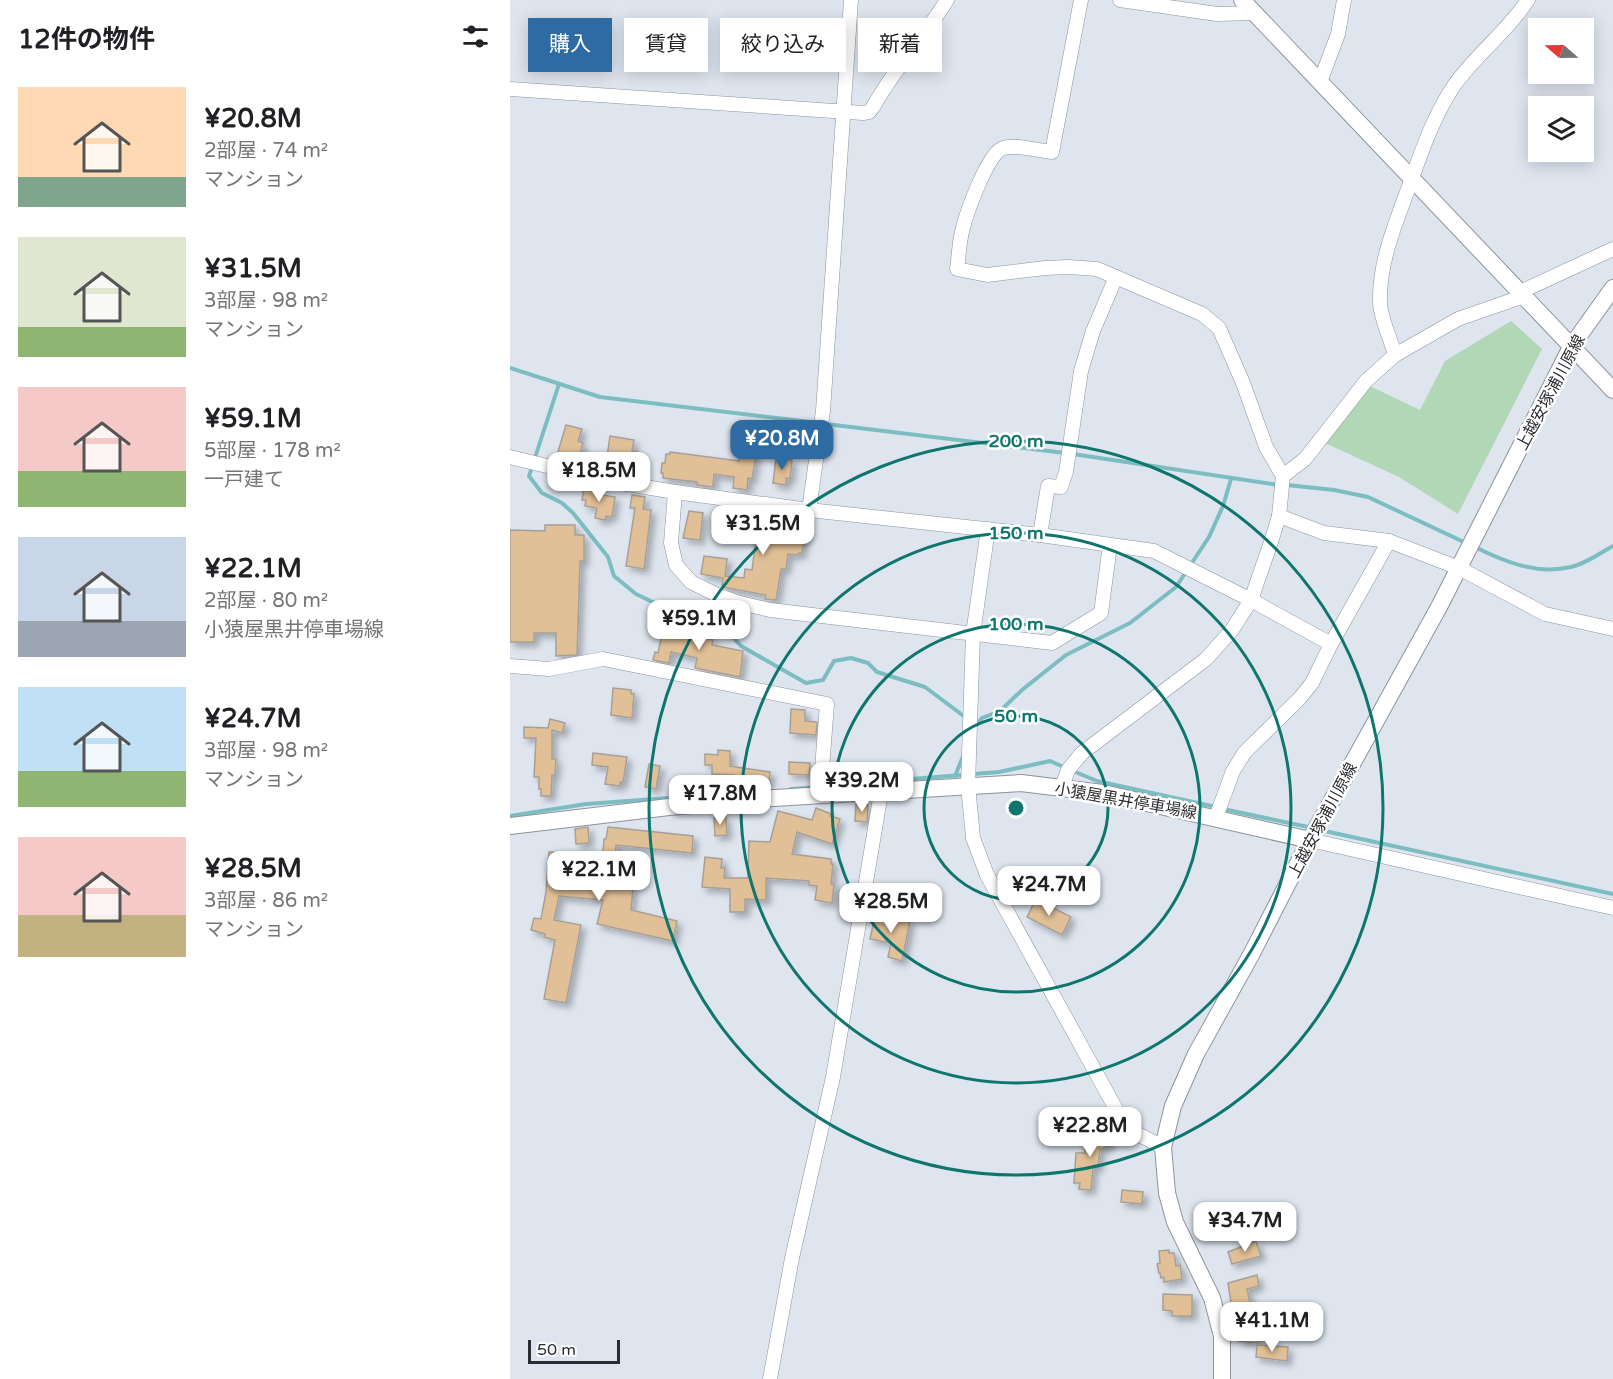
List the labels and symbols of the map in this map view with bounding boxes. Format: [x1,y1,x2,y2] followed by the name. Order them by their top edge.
[1528,18,1594,84] north arrow
[1512,331,1590,454] street label: 上越安塚浦川原線
[733,420,831,471] pin: ¥20.8M
[988,430,1044,452] text: 200 m
[550,452,648,503] pin: ¥18.5M
[714,505,812,556] pin: ¥31.5M
[988,522,1044,544] text: 150 m
[650,600,748,651] pin: ¥59.1M
[988,613,1044,635] text: 100 m
[994,705,1038,727] text: 50 m
[1284,759,1362,882] street label: 上越安塚浦川原線
[813,762,911,813] pin: ¥39.2M
[671,775,769,826] pin: ¥17.8M
[1053,779,1198,823] street label: 小猿屋黒井停車場線
[1006,798,1026,818] centre of rings
[550,851,648,902] pin: ¥22.1M
[1000,866,1098,917] pin: ¥24.7M
[842,883,940,934] pin: ¥28.5M
[1041,1107,1139,1158] pin: ¥22.8M
[1196,1202,1294,1253] pin: ¥34.7M
[1223,1302,1321,1353] pin: ¥41.1M
[528,1337,620,1364] scale bar

